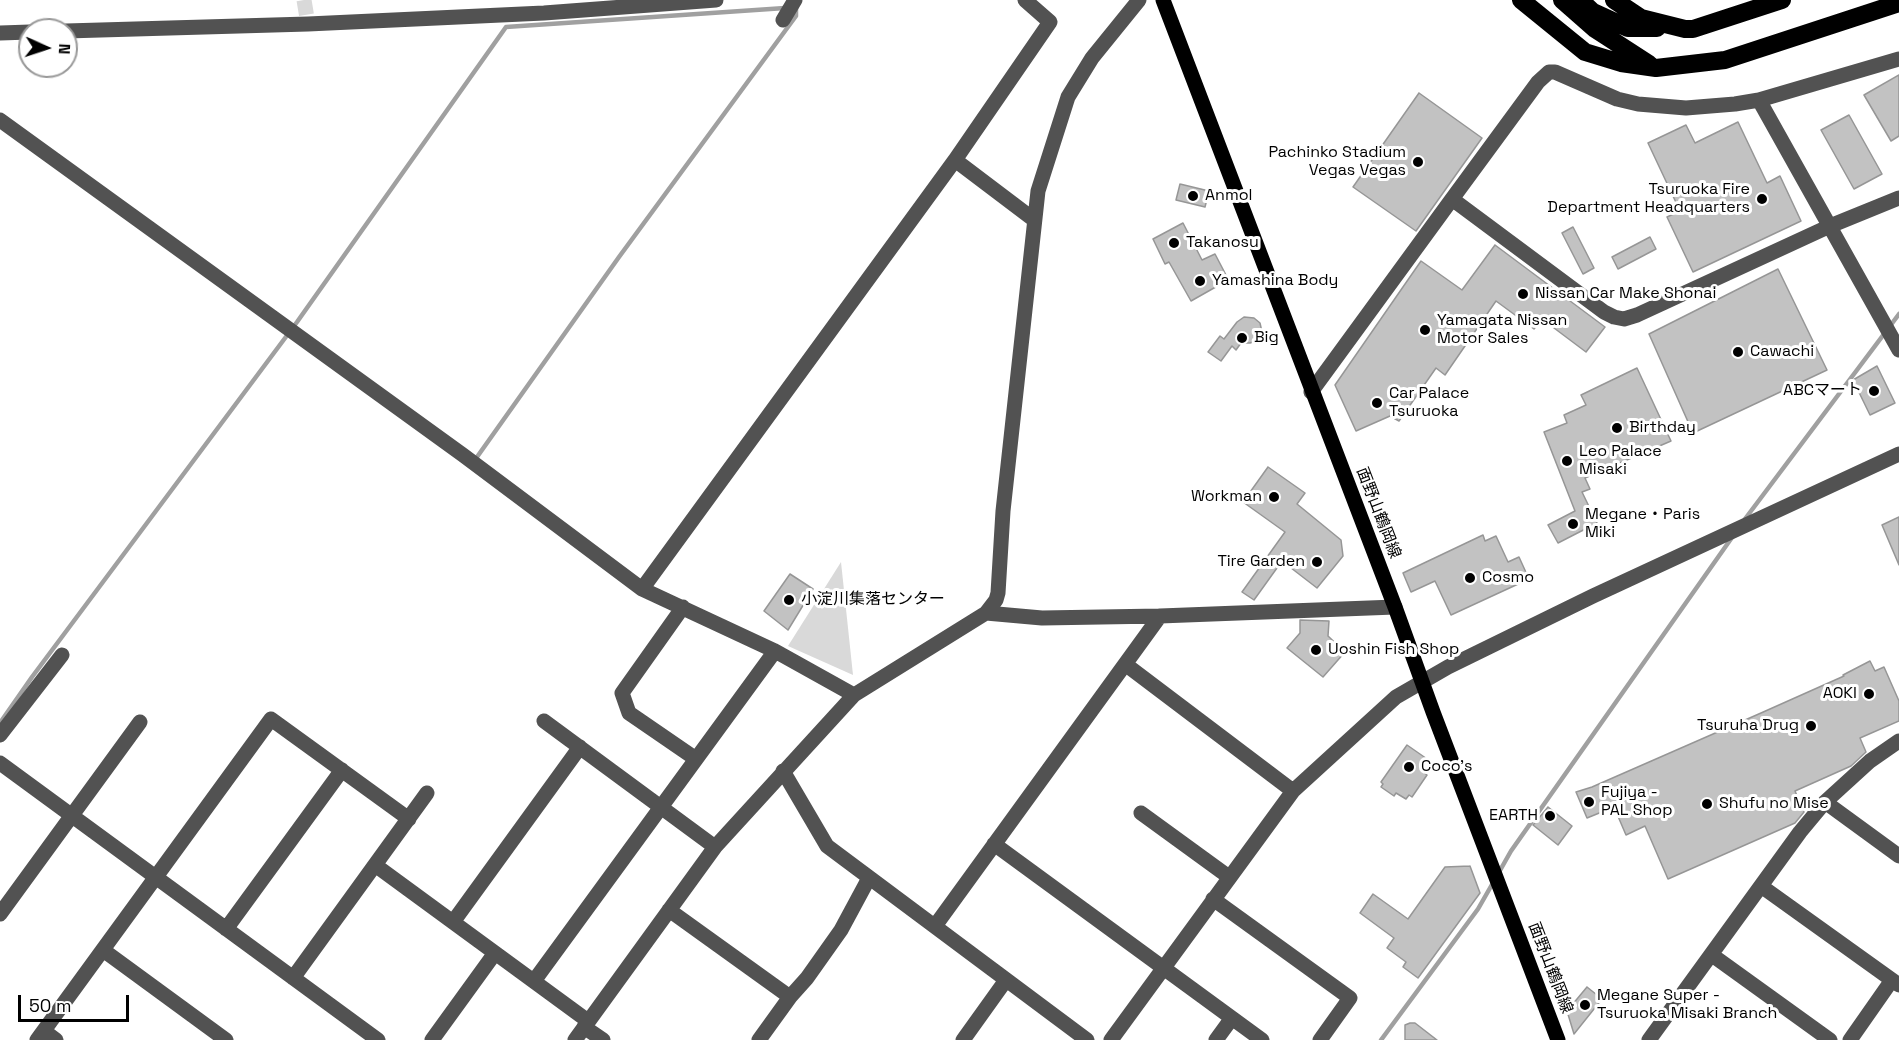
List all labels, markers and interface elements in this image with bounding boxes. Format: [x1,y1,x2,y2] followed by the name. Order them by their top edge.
[18,18,78,78] north arrow
[54,43,75,55] text: N
[1268,143,1406,181] place label: Pachinko Stadium Vegas Vegas
[1411,155,1425,169] marker: Pachinko Stadium Vegas Vegas
[1547,180,1750,218] place label: Tsuruoka Fire Department Headquarters
[1205,186,1252,206] place label: Anmol
[1186,189,1200,203] marker: Anmol
[1755,192,1769,206] marker: Tsuruoka Fire Department Headquarters
[1186,233,1259,253] place label: Takanosu
[1167,236,1181,250] marker: Takanosu
[1212,271,1338,291] place label: Yamashina Body
[1193,274,1207,288] marker: Yamashina Body
[1535,284,1716,304] place label: Nissan Car Make Shonai
[1516,287,1530,301] marker: Nissan Car Make Shonai
[1437,311,1567,349] place label: Yamagata Nissan Motor Sales
[1418,323,1432,337] marker: Yamagata Nissan Motor Sales
[1254,328,1279,348] place label: Big
[1235,331,1249,345] marker: Big
[1750,342,1814,362] place label: Cawachi
[1731,345,1745,359] marker: Cawachi
[1783,381,1862,401] place label: ABCマート
[1389,384,1469,422] place label: Car Palace Tsuruoka
[1867,384,1881,398] marker: ABCマート
[1370,396,1384,410] marker: Car Palace Tsuruoka
[1629,418,1696,438] place label: Birthday
[1610,421,1624,435] marker: Birthday
[1579,442,1662,480] place label: Leo Palace Misaki
[1560,454,1574,468] marker: Leo Palace Misaki
[1352,465,1404,561] street label: 面野山鶴岡線
[1191,487,1262,507] place label: Workman
[1267,490,1281,504] marker: Workman
[1585,505,1700,543] place label: Megane・Paris Miki
[1566,517,1580,531] marker: Megane・Paris Miki
[1217,552,1305,572] place label: Tire Garden
[1310,555,1324,569] marker: Tire Garden
[1482,568,1534,588] place label: Cosmo
[1463,571,1477,585] marker: Cosmo
[801,590,945,610] place label: 小淀川集落センター
[782,593,796,607] marker: 小淀川集落センター
[1328,640,1459,660] place label: Uoshin Fish Shop
[1309,643,1323,657] marker: Uoshin Fish Shop
[1823,684,1857,704] place label: AOKI
[1862,687,1876,701] marker: AOKI
[1697,716,1799,736] place label: Tsuruha Drug
[1804,719,1818,733] marker: Tsuruha Drug
[1421,757,1472,777] place label: Coco's
[1402,760,1416,774] marker: Coco's
[1601,783,1672,821] place label: Fujiya - PAL Shop
[1719,794,1829,814] place label: Shufu no Mise
[1582,795,1596,809] marker: Fujiya - PAL Shop
[1700,797,1714,811] marker: Shufu no Mise
[1489,806,1538,826] place label: EARTH
[1543,809,1557,823] marker: EARTH
[1524,920,1576,1016] street label: 面野山鶴岡線
[21,983,132,1021] scale bar
[1597,986,1777,1024] place label: Megane Super - Tsuruoka Misaki Branch
[29,994,71,1017] text: 50 m
[1578,998,1592,1012] marker: Megane Super - Tsuruoka Misaki Branch

